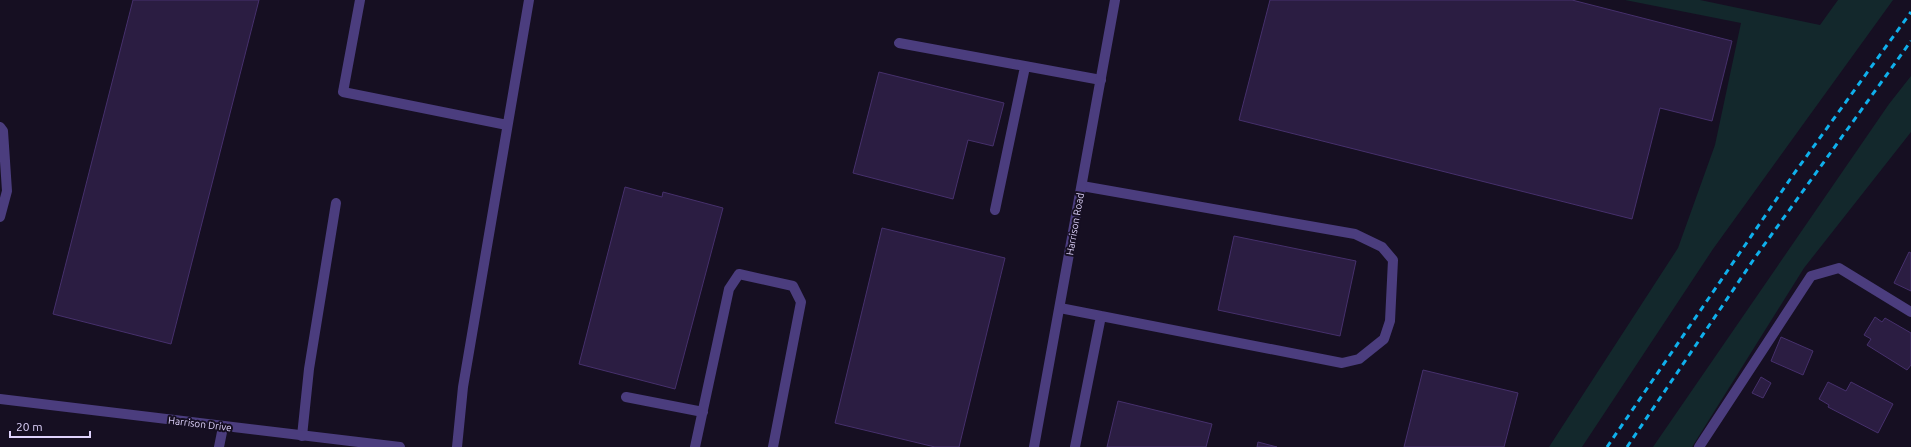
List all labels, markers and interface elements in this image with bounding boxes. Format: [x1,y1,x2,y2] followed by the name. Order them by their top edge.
[1064,192,1086,256] street label: Harrison Road
[10,413,90,439] scale bar
[168,415,232,433] street label: Harrison Drive
[16,420,43,433] text: 20 m

